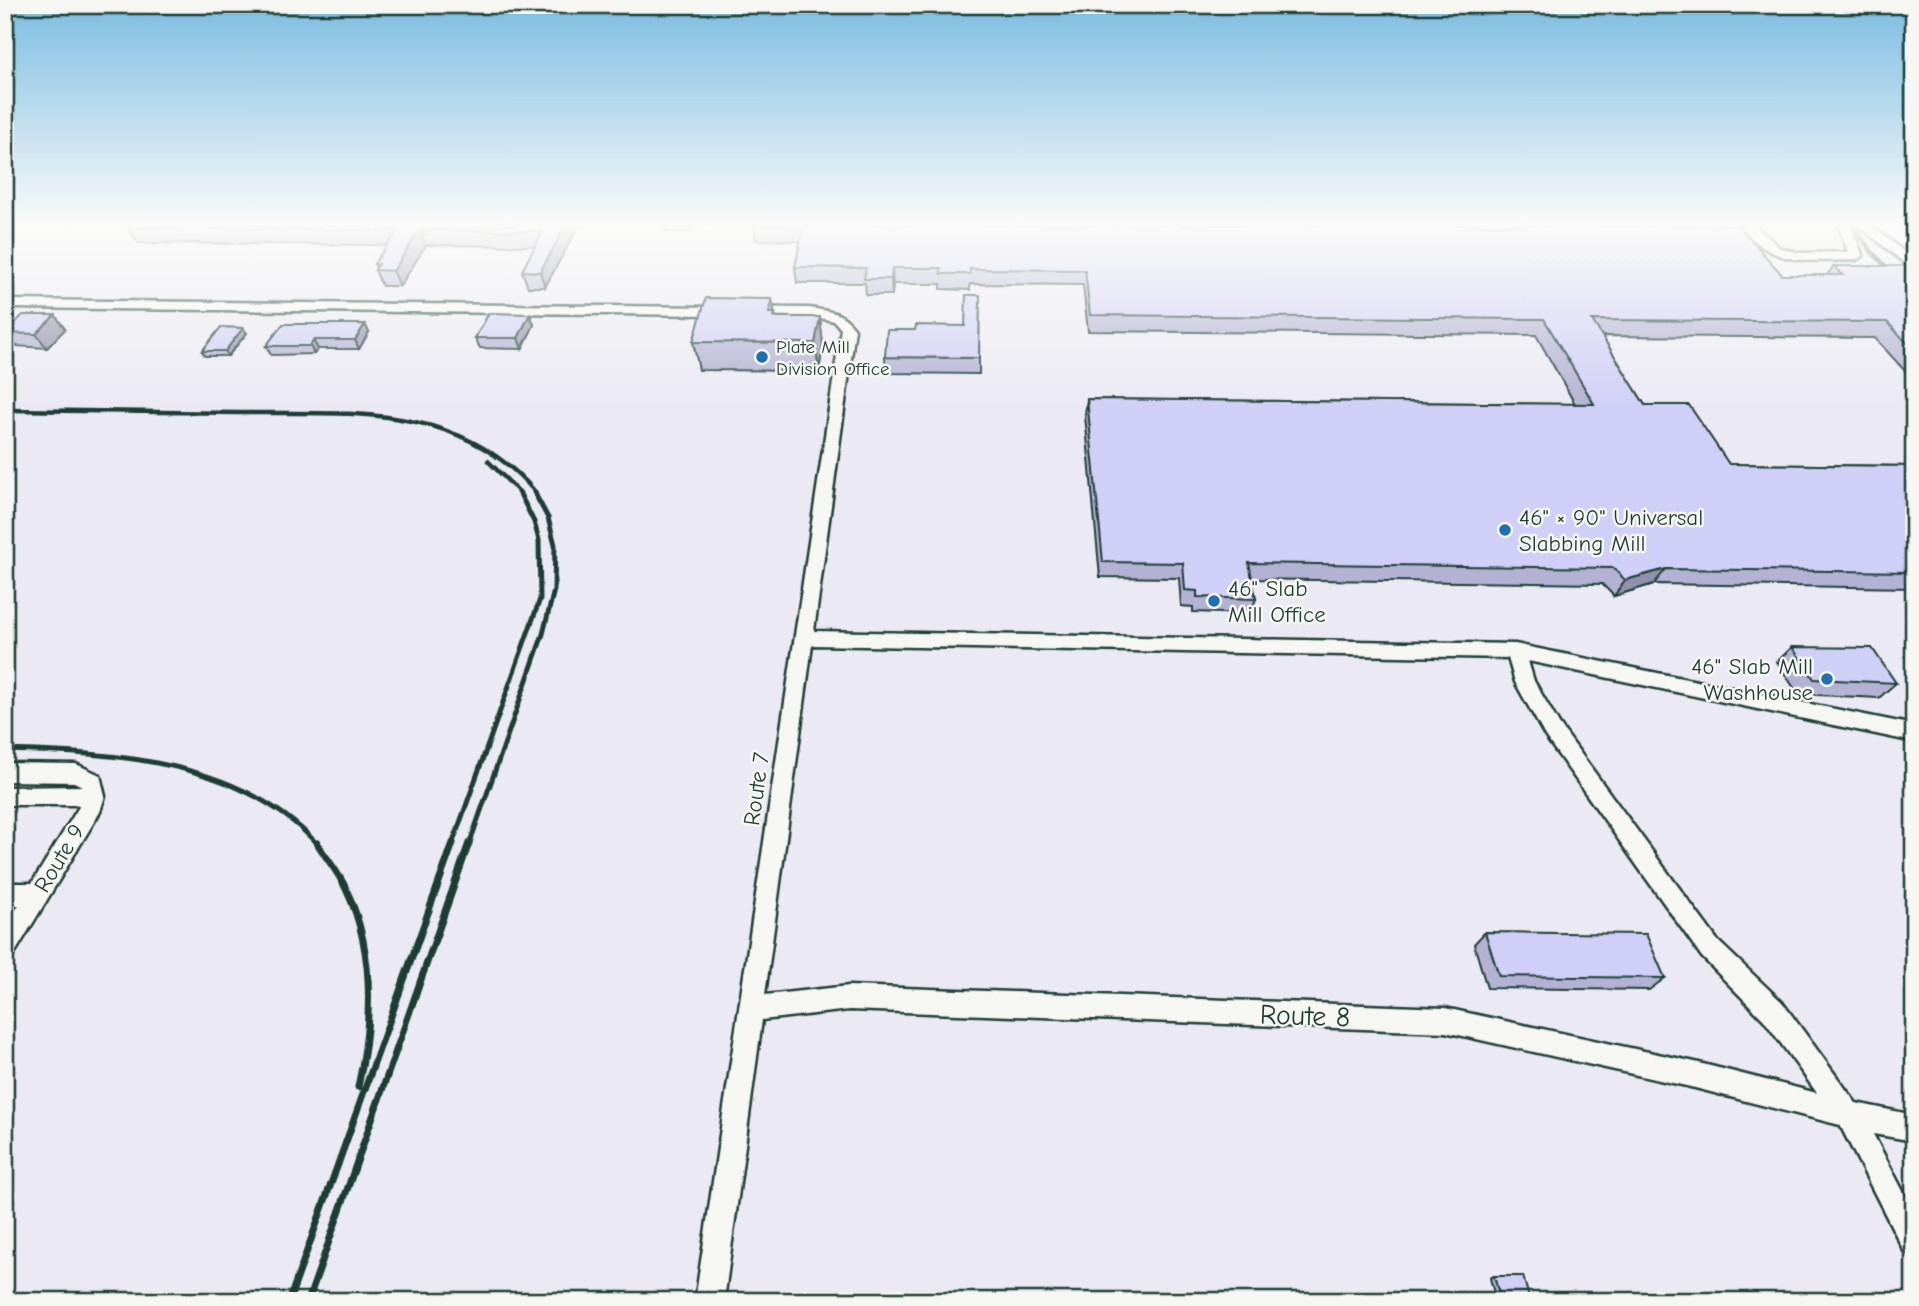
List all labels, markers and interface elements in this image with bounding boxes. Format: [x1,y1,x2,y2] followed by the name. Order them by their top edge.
[776,336,889,380] place label: Plate Mill Division Office
[754,349,770,365] marker: Plate Mill Division Office
[1519,504,1703,557] place label: 46" × 90" Universal Slabbing Mill
[1497,522,1513,538] marker: 46" × 90" Universal Slabbing Mill
[1228,575,1326,628] place label: 46" Slab Mill Office
[1206,593,1222,609] marker: 46" Slab Mill Office
[1691,653,1813,706] place label: 46" Slab Mill Washhouse
[1819,671,1835,687] marker: 46" Slab Mill Washhouse
[738,751,775,827] street label: Route 7
[29,819,90,897] street label: Route 9
[1259,998,1351,1034] street label: Route 8

